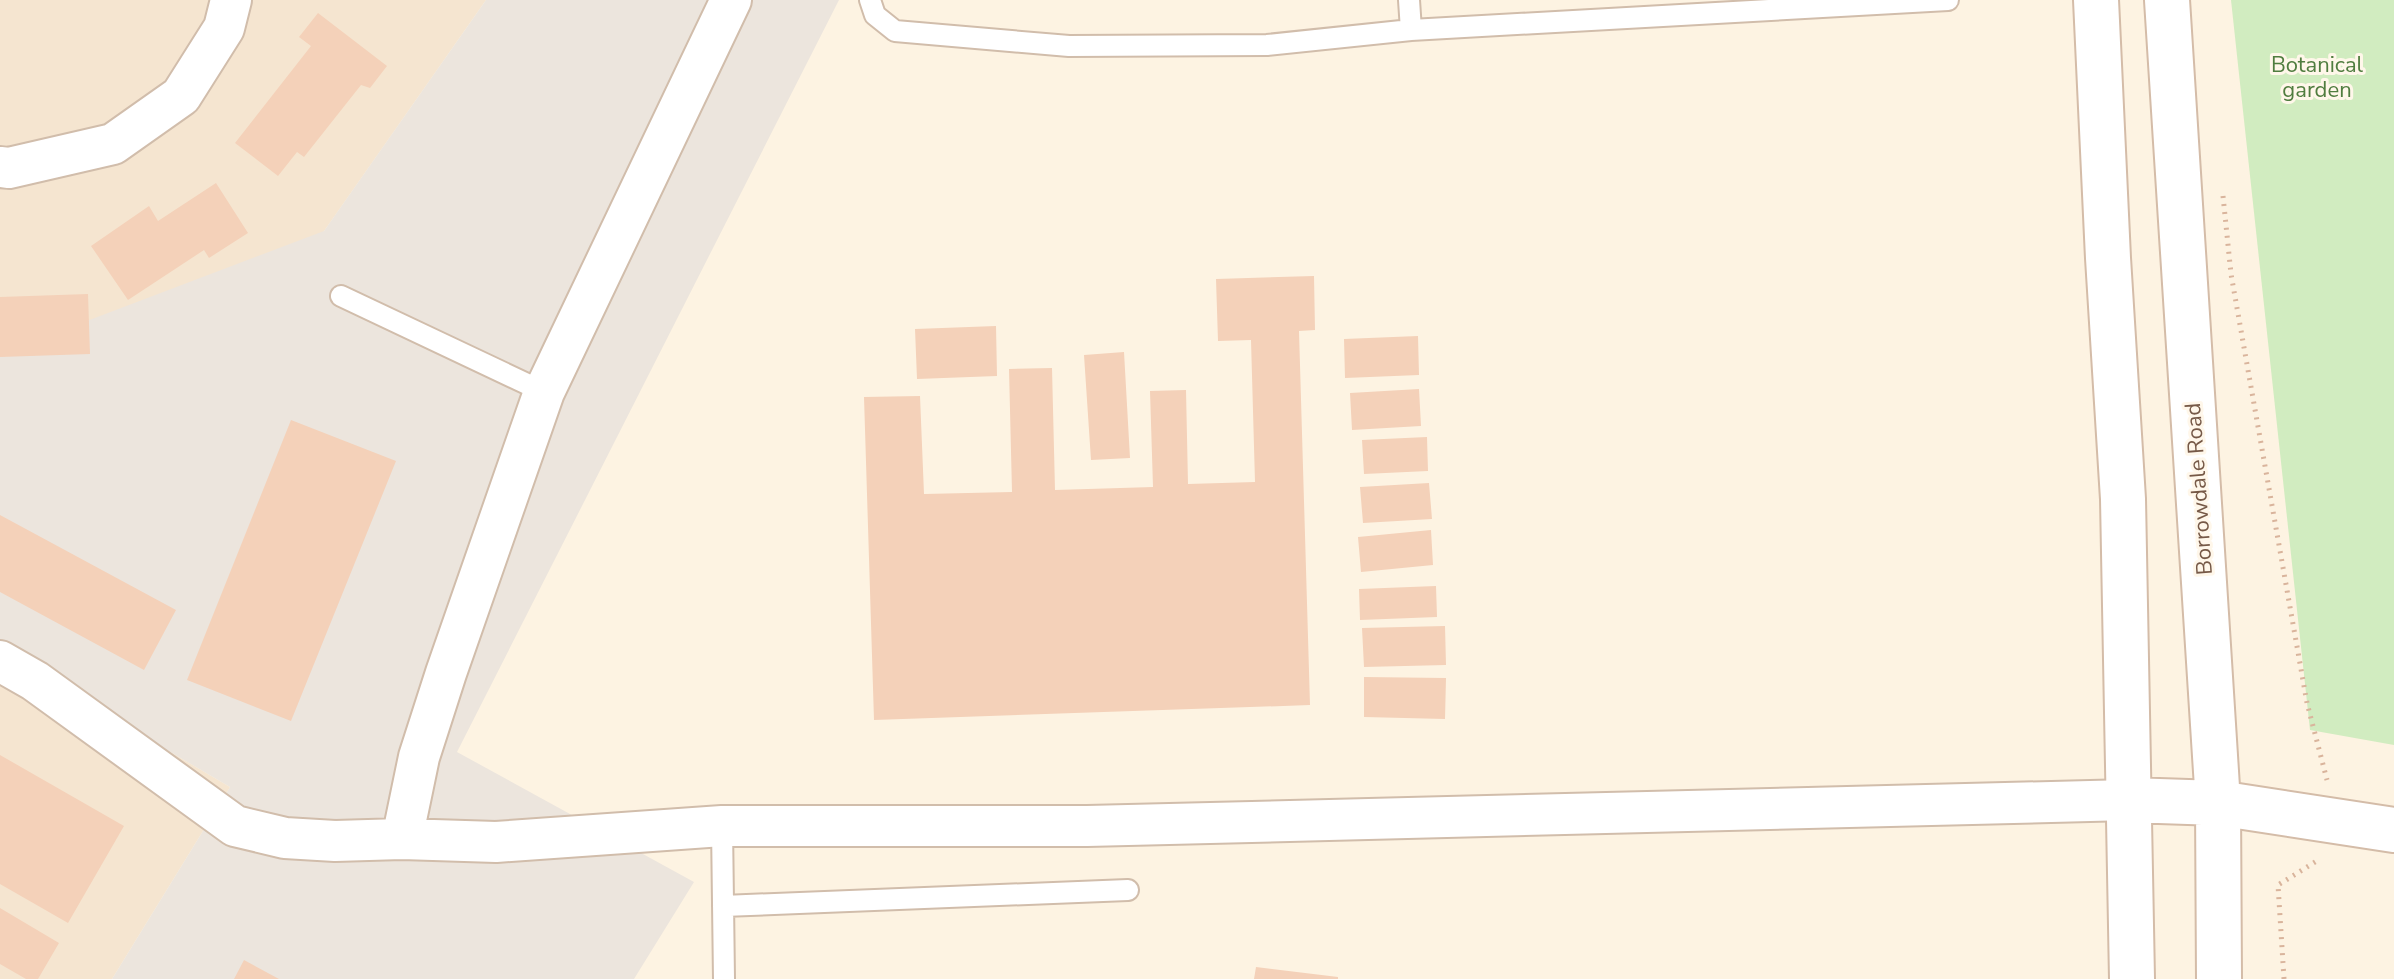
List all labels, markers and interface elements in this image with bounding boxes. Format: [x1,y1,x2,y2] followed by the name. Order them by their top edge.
[2271,50,2364,105] park label: Botanical garden
[2178,402,2220,576] street label: Borrowdale Road

